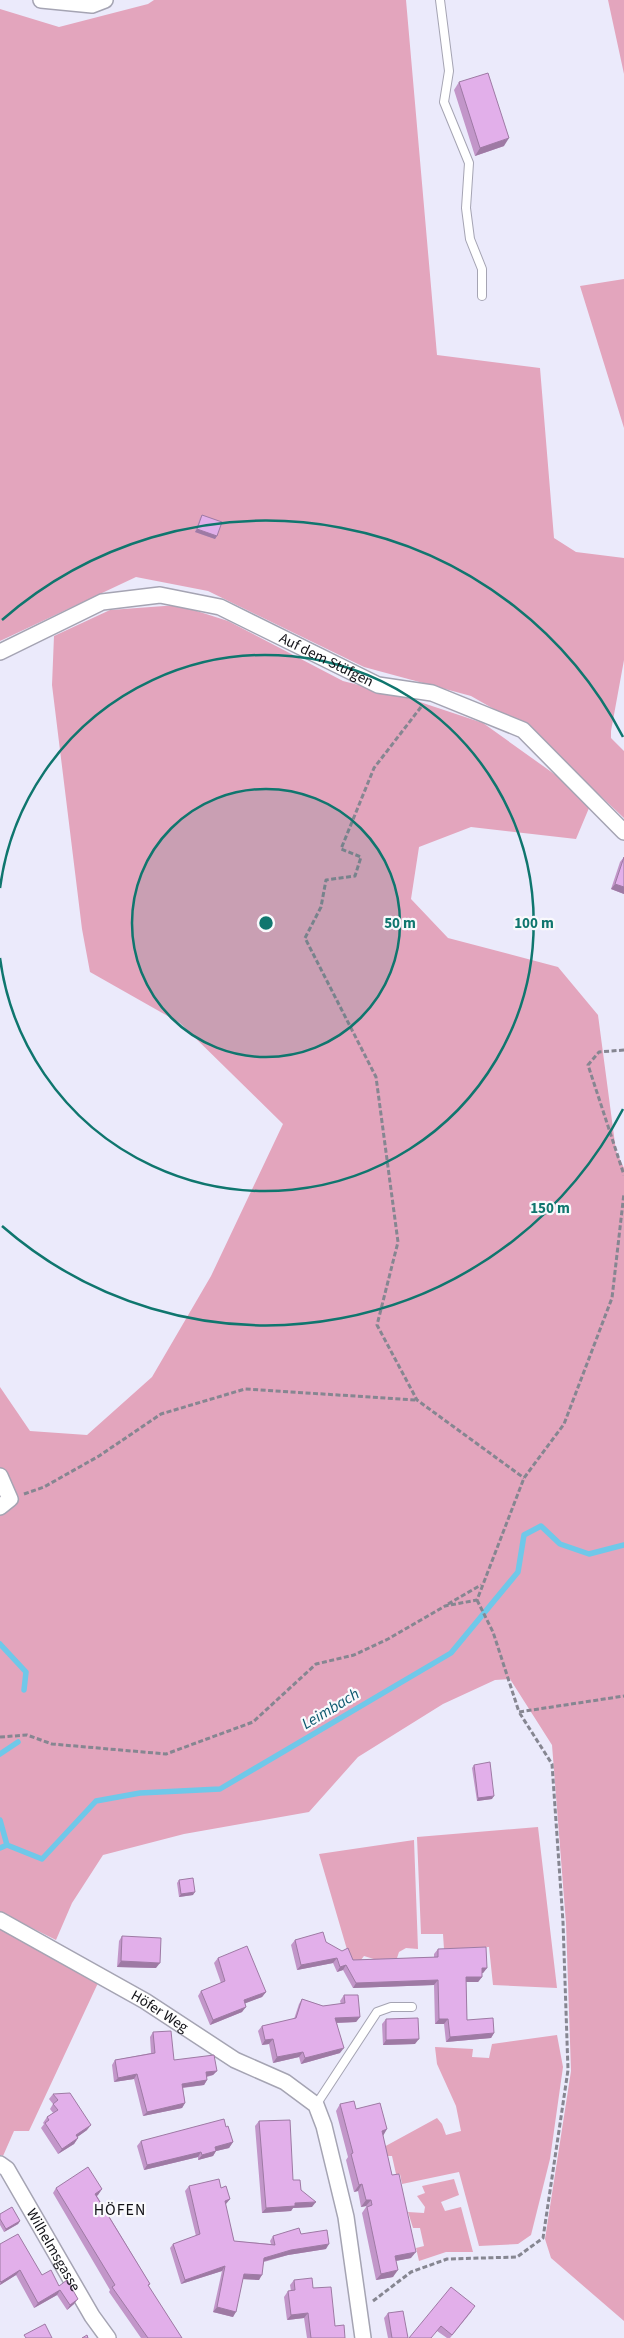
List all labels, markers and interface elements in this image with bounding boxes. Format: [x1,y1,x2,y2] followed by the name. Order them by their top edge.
[275,628,377,692] street label: Auf dem Stüfgen
[384,913,416,934] text: 50 m
[514,913,554,934] text: 100 m
[257,914,275,932] centre of rings
[530,1198,570,1219] text: 150 m
[297,1683,364,1735] water label: Leimbach
[127,1985,193,2038] street label: Höfer Weg
[94,2199,146,2221] district label: HÖFEN
[21,2205,86,2295] street label: Wilhelmsgasse

